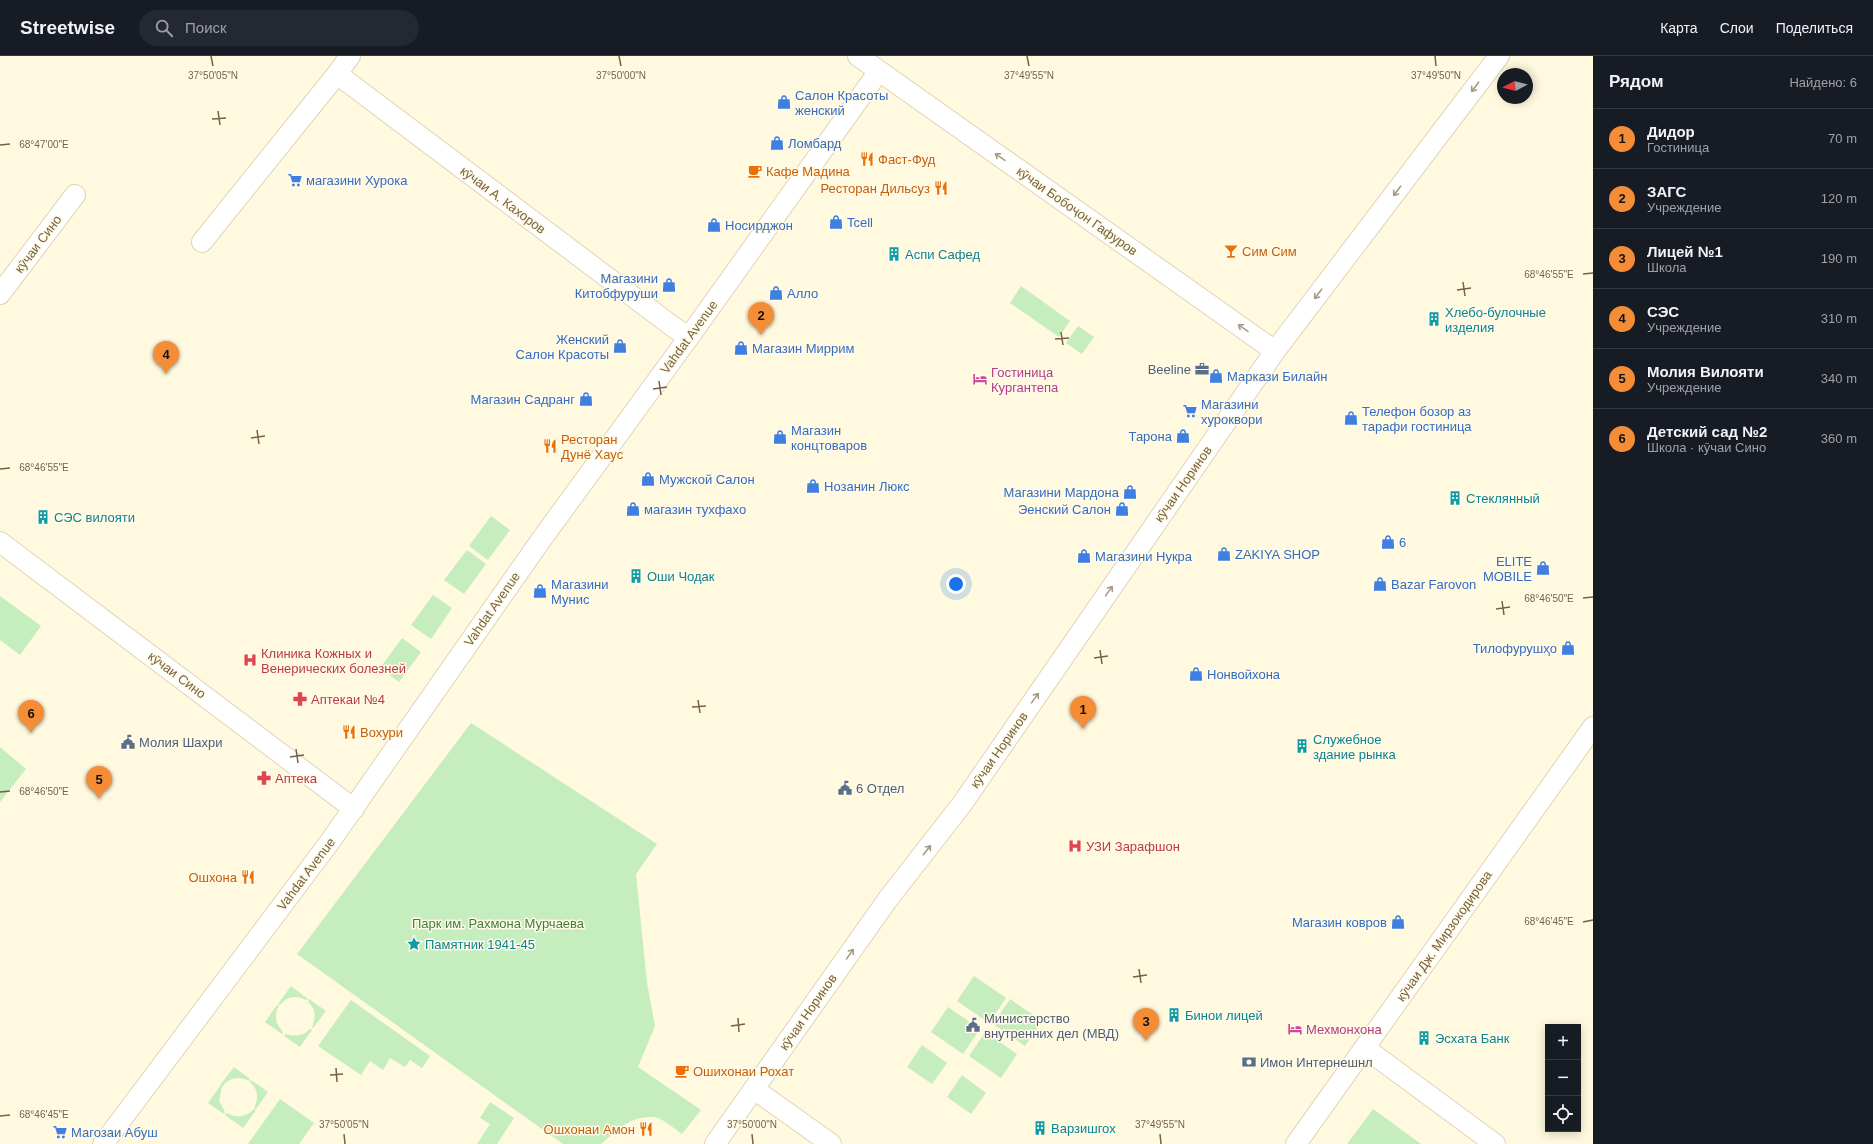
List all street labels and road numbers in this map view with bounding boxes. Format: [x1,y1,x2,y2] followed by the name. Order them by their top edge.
[457,163,549,237] street label: кӯчаи А. Кахоров
[1014,164,1140,259] street label: кӯчаи Бобоҷон Гафуров
[12,212,64,276] street label: кӯчаи Сино
[657,297,721,377] street label: Vahdat Avenue
[1151,443,1215,525] street label: кӯчаи Норинов
[461,569,523,649] street label: Vahdat Avenue
[145,649,209,701] street label: кӯчаи Сино
[967,709,1031,791] street label: кӯчаи Норинов
[274,835,338,913] street label: Vahdat Avenue
[1393,867,1495,1004] street label: кӯчаи Дж. Мирзокодирова
[776,971,840,1053] street label: кӯчаи Норинов

